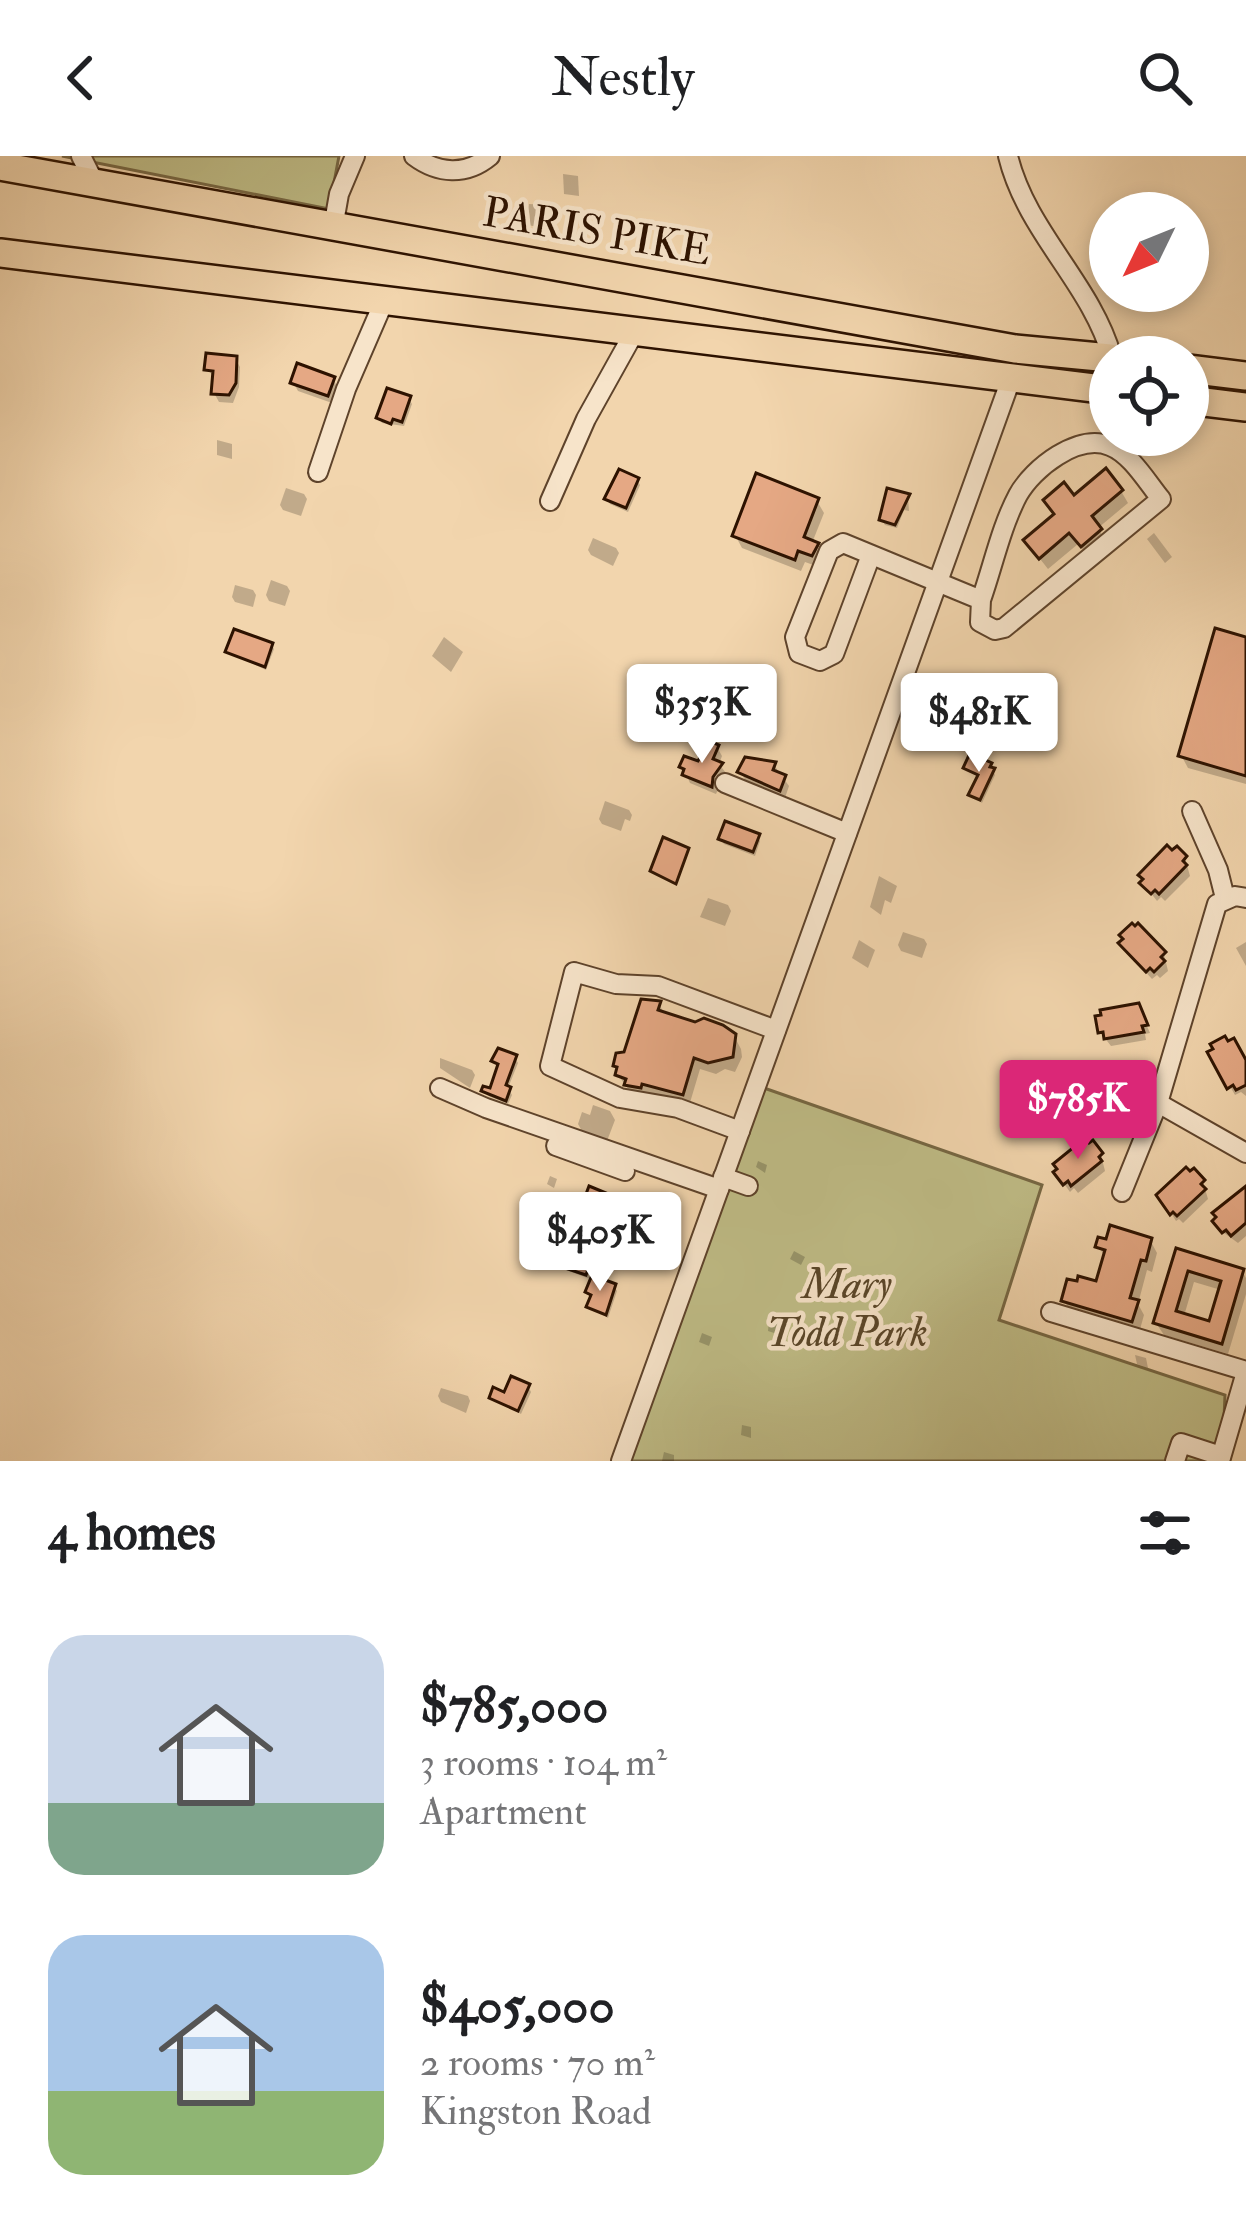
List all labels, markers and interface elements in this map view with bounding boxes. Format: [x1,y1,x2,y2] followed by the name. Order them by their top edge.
[551,44,695,112] text: Nestly
[48,45,114,111] icon: back
[1132,45,1198,111] icon: search
[479,186,715,278] street label: PARIS PIKE
[1089,192,1209,312] north arrow
[1089,192,1209,456] map controls
[1089,336,1209,456] button: locate
[618,664,786,766] pin: $353K
[895,673,1063,775] pin: $481K
[654,678,750,727] text: $353K
[928,687,1030,736] text: $481K
[994,1060,1162,1162] pin: $785K
[1027,1074,1129,1123] text: $785K
[516,1192,684,1294] pin: $405K
[546,1206,654,1255] text: $405K
[766,1259,928,1359] park label: Mary Todd Park
[1132,1500,1198,1566] icon: filters
[48,1501,216,1565] text: 4 homes
[420,1674,608,1738] text: $785,000
[144,1683,288,1827] icon: home
[420,1738,667,1787] text: 3 rooms · 104 m²
[420,1787,587,1836] text: Apartment
[420,1974,615,2038] text: $405,000
[144,1983,288,2127] icon: home
[420,2038,655,2087] text: 2 rooms · 70 m²
[420,2087,651,2136] text: Kingston Road

